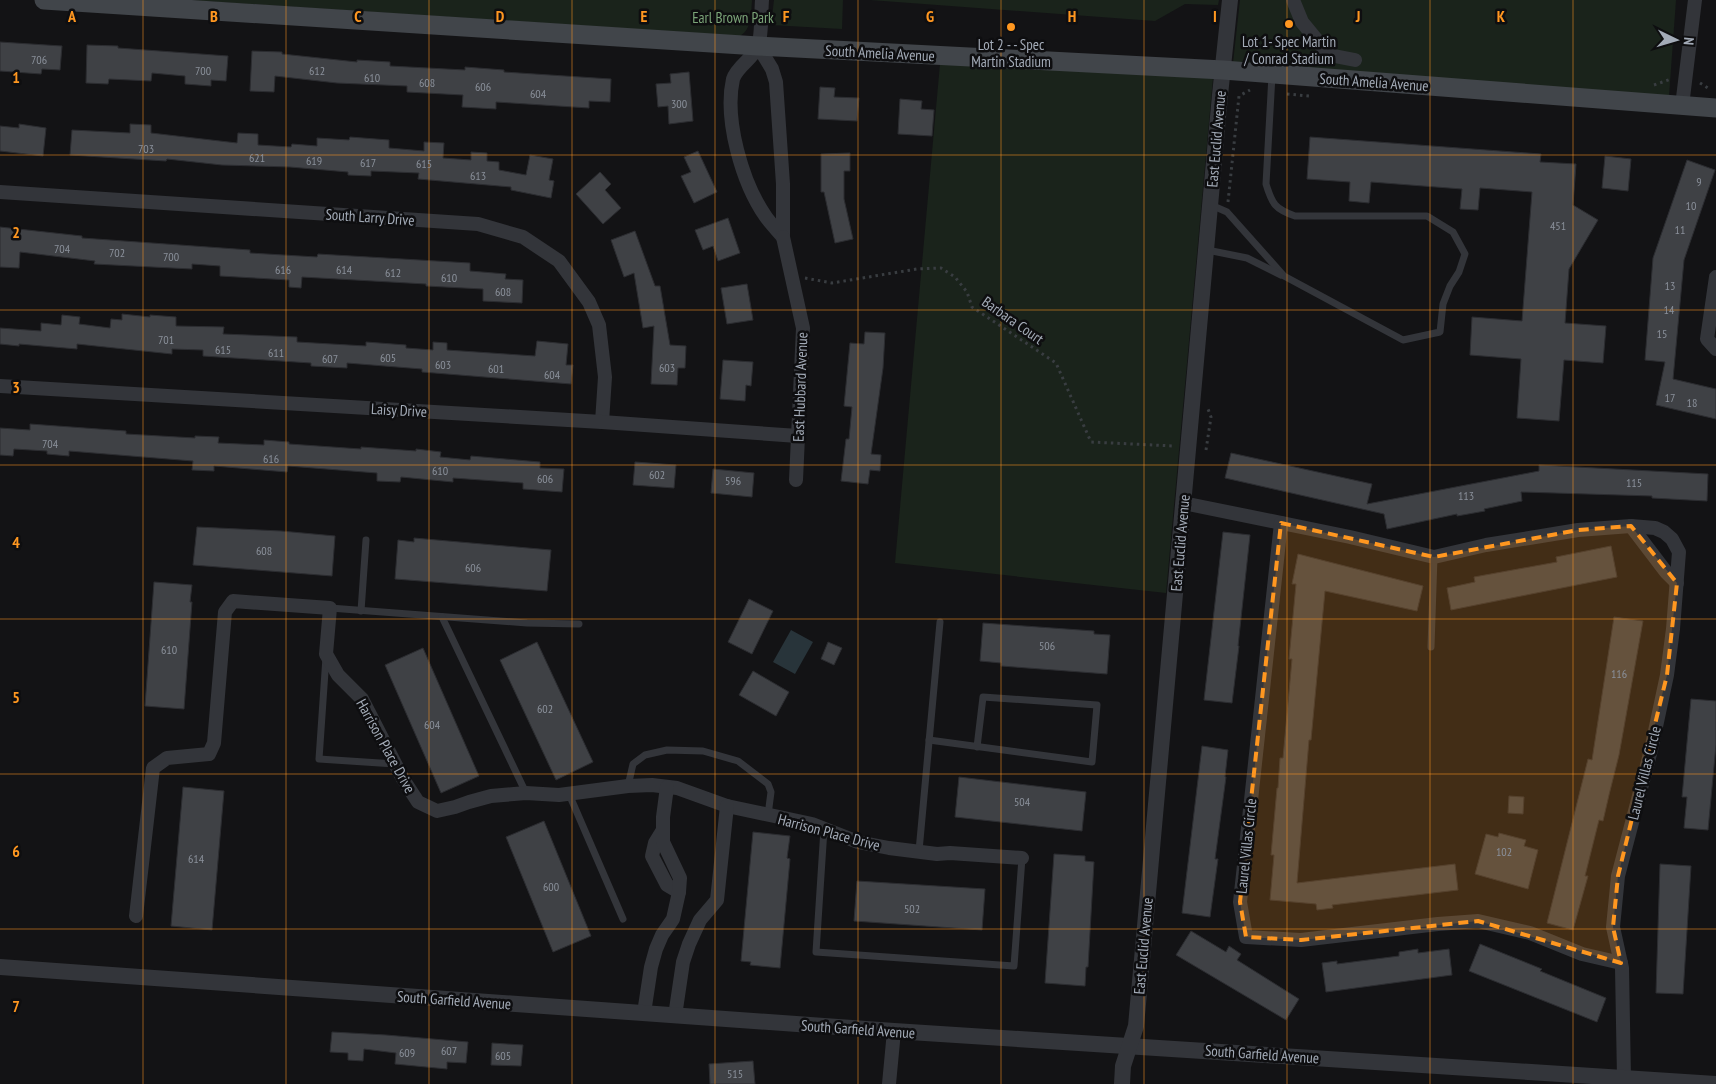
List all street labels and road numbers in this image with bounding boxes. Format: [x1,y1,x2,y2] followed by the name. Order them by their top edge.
[825,41,935,65] street label: South Amelia Avenue
[1319,69,1429,95] street label: South Amelia Avenue
[1202,90,1230,188] street label: East Euclid Avenue
[325,204,415,230] street label: South Larry Drive
[978,292,1048,348] street label: Barbara Court
[789,332,811,442] street label: East Hubbard Avenue
[371,399,427,421] street label: Laisy Drive
[1166,494,1194,592] street label: East Euclid Avenue
[352,696,420,796] street label: Harrison Place Drive
[1623,724,1665,822] street label: Laurel Villas Circle
[1232,797,1260,895] street label: Laurel Villas Circle
[776,809,882,855] street label: Harrison Place Drive
[1129,897,1157,995] street label: East Euclid Avenue
[396,987,512,1013] street label: South Garfield Avenue
[800,1016,916,1042] street label: South Garfield Avenue
[1204,1041,1320,1067] street label: South Garfield Avenue

